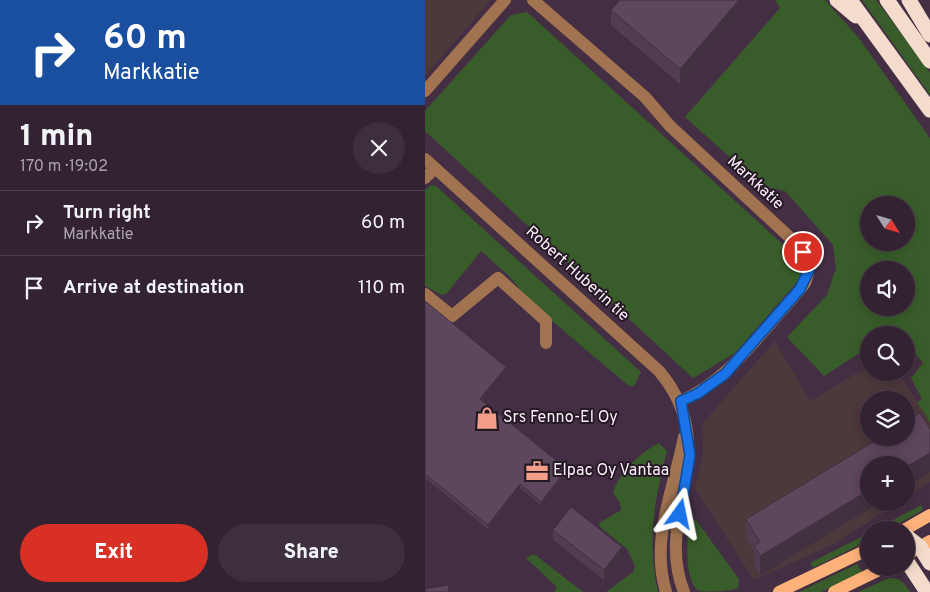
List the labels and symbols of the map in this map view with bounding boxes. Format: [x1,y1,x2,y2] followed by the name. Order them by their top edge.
[722,152,788,214] street label: Markkatie
[860,196,915,251] north arrow
[521,222,633,326] street label: Robert Huberin tie
[782,231,824,273] pin
[474,405,500,431] shop icon: Srs Fenno-El Oy
[503,408,618,428] place label: Srs Fenno-El Oy
[524,458,550,484] office icon: Elpac Oy Vantaa
[553,461,669,481] place label: Elpac Oy Vantaa
[653,487,705,539] position arrow

